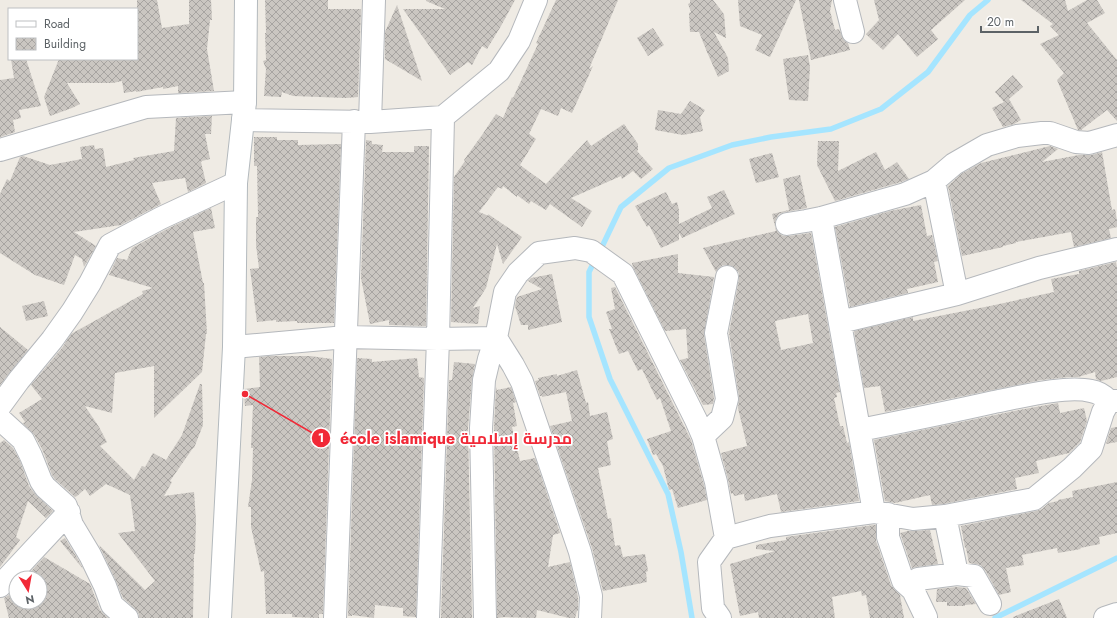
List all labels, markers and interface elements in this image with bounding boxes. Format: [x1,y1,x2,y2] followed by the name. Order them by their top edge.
[8,8,138,60] legend
[981,8,1038,34] scale bar
[987,13,1014,31] text: 20 m
[44,15,70,33] text: Road
[44,35,86,53] text: Building
[311,424,580,452] callout: école islamique مدرسة إسلامية
[340,427,572,450] text: école islamique مدرسة إسلامية
[318,429,324,447] text: 1
[8,570,48,610] north arrow
[24,591,36,609] text: N

